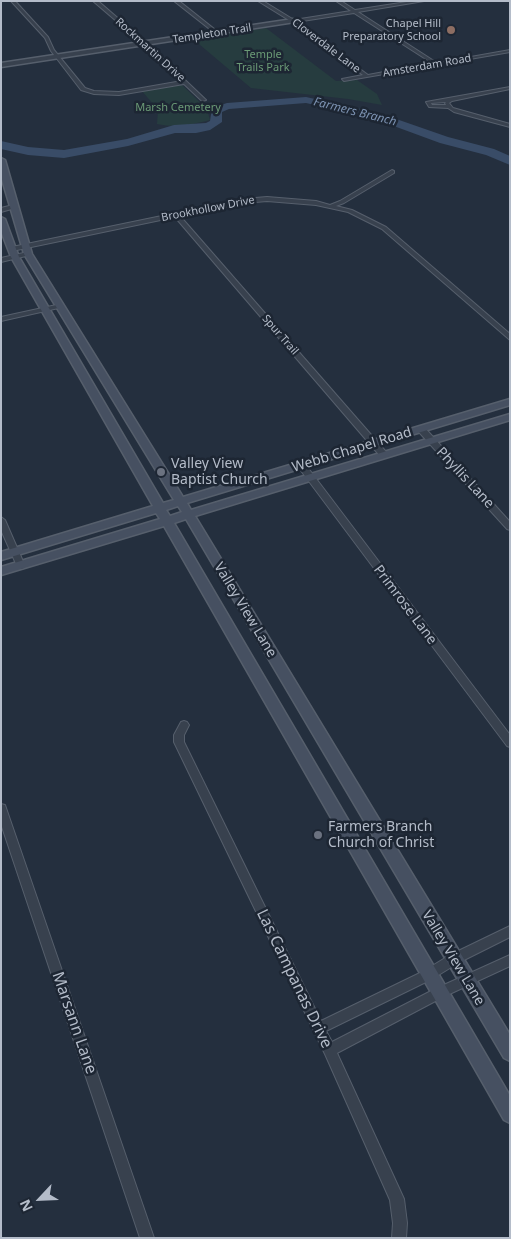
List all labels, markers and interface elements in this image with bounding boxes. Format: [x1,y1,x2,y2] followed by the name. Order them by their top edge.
[112,15,188,85] street label: Rockmartin Drive
[289,16,363,76] street label: Cloverdale Lane
[342,17,441,43] place label: Chapel Hill Preparatory School
[172,21,252,47] street label: Templeton Trail
[445,24,457,36] marker: Chapel Hill Preparatory School
[236,48,290,74] park label: Temple Trails Park
[382,52,472,80] street label: Amsterdam Road
[312,95,398,129] water label: Farmers Branch
[135,101,221,115] park label: Marsh Cemetery
[160,193,256,225] street label: Brookhollow Drive
[259,312,301,358] street label: Spur Trail
[290,424,414,476] street label: Webb Chapel Road
[433,444,497,512] street label: Phyllis Lane
[171,456,268,488] place label: Valley View Baptist Church
[155,466,167,478] marker: Valley View Baptist Church
[210,560,280,660] street label: Valley View Lane
[370,562,440,648] street label: Primrose Lane
[328,819,434,852] place label: Farmers Branch Church of Christ
[312,829,324,841] marker: Farmers Branch Church of Christ
[252,906,336,1052] street label: Las Campanas Drive
[418,908,488,1008] street label: Valley View Lane
[48,969,100,1077] street label: Marsann Lane
[15,1174,65,1224] north arrow
[15,1196,37,1215] text: N

